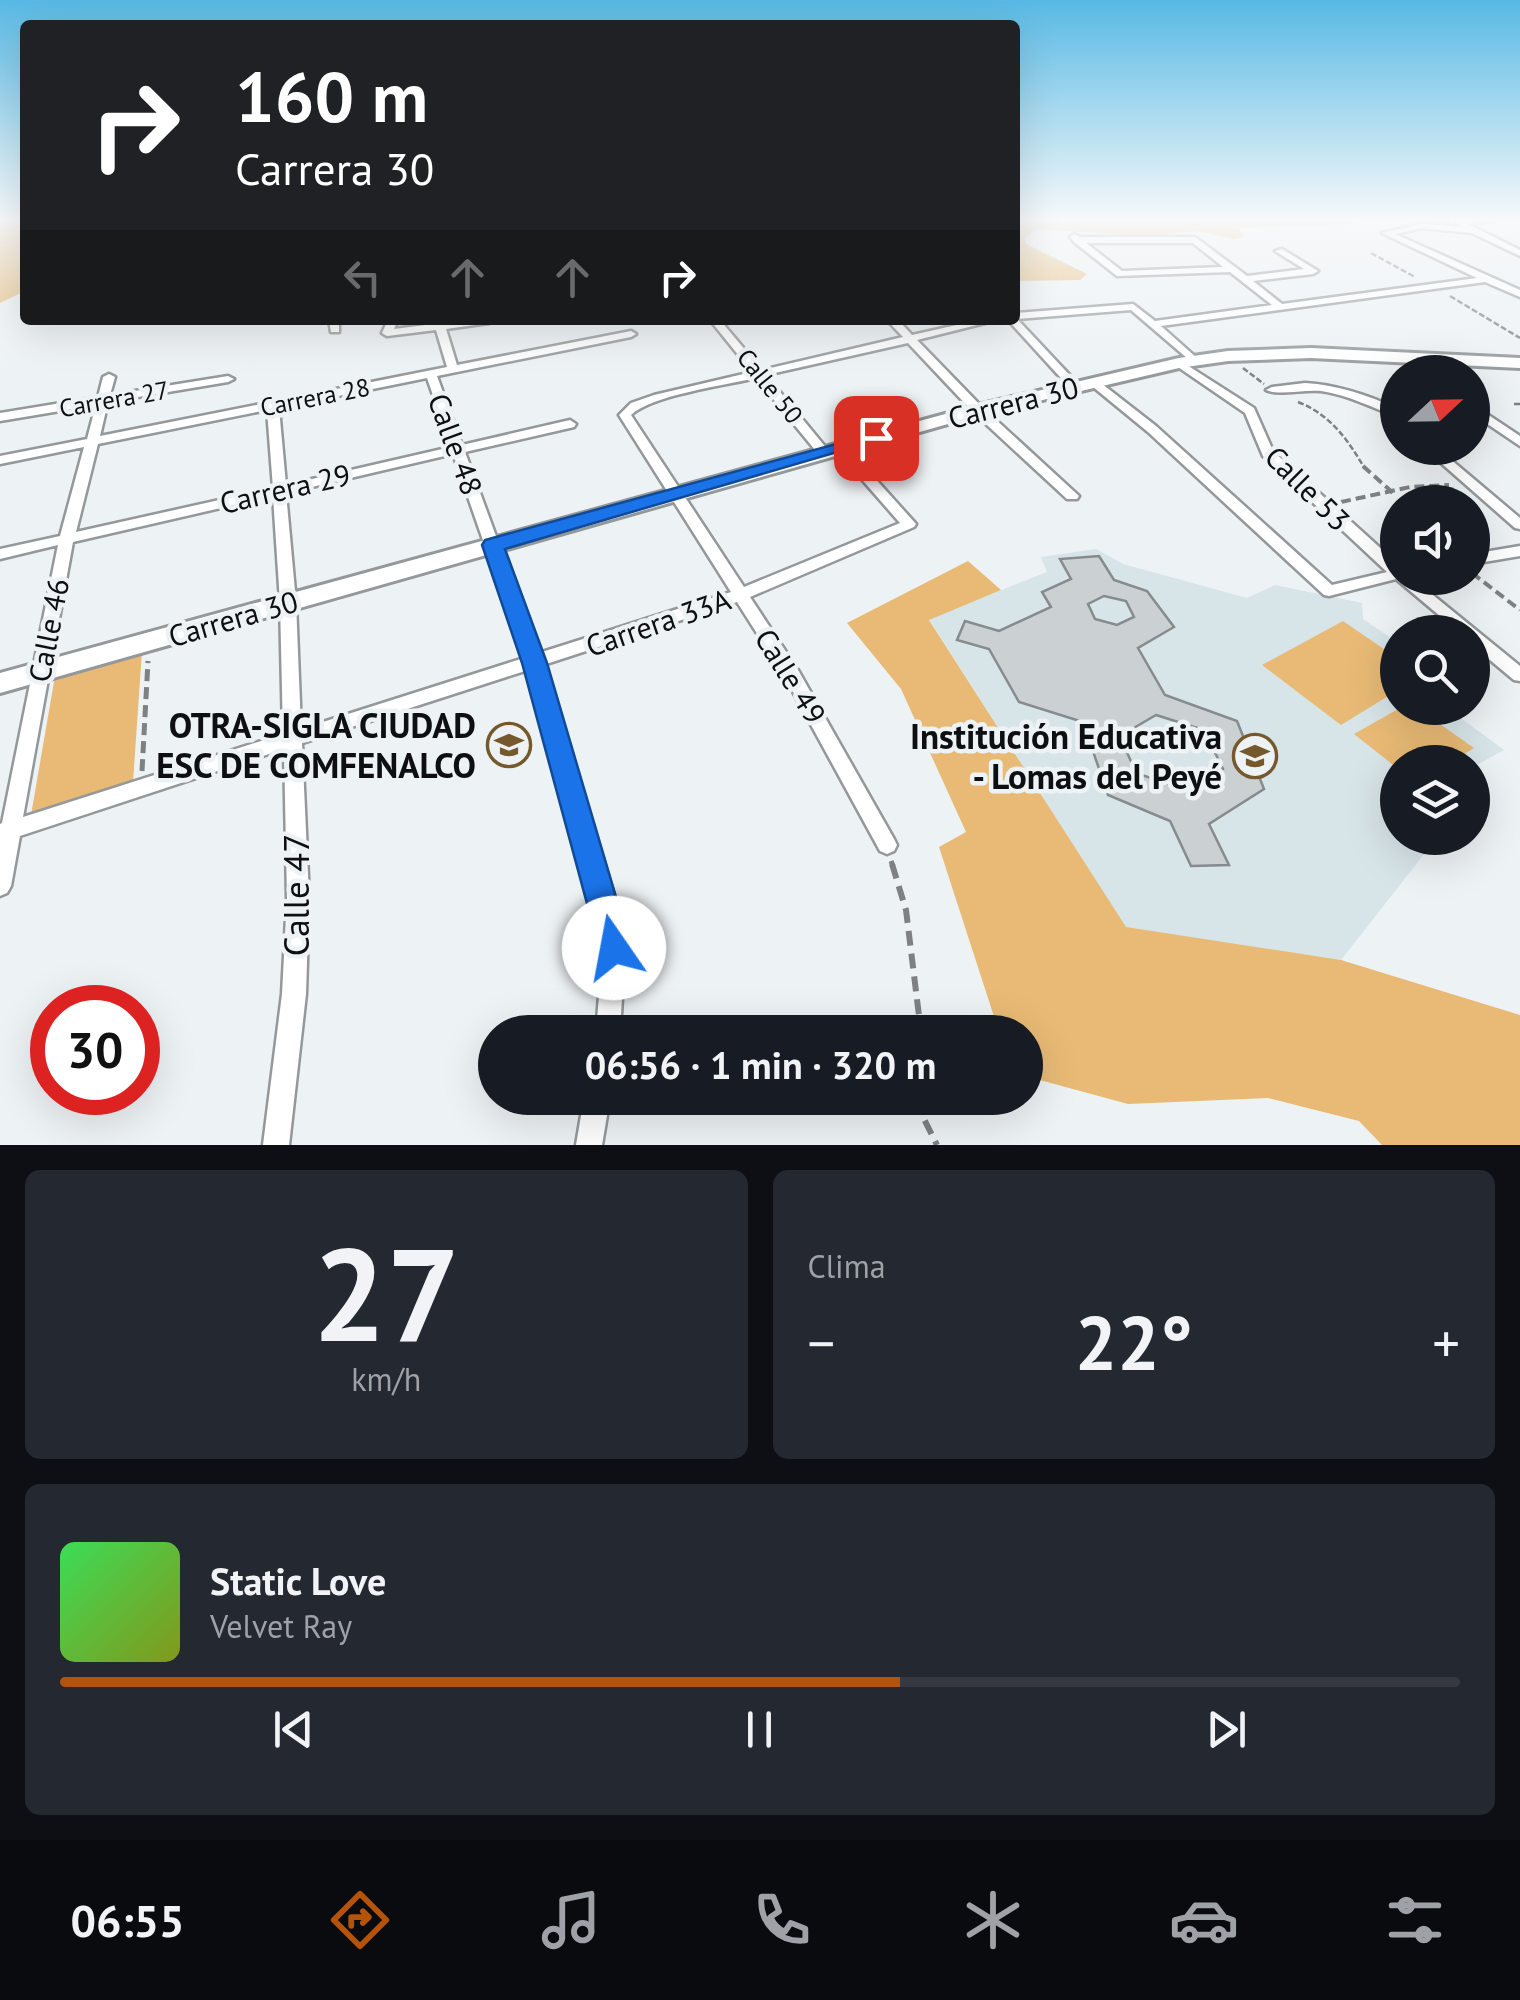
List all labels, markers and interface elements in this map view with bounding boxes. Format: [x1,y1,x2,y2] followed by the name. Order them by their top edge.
[235,51,428,141] text: 160 m
[70,60,200,190] icon: right
[235,139,434,197] text: Carrera 30
[335,250,390,305] icon: left
[440,250,495,305] icon: ahead
[545,250,600,305] icon: ahead
[650,250,705,305] icon: right
[730,342,810,430] street label: Calle 50
[1380,355,1490,465] north arrow
[1380,355,1490,855] map controls
[944,367,1082,437] street label: Carrera 30
[258,371,372,423] street label: Carrera 28
[57,374,171,424] street label: Carrera 27
[420,388,492,500] street label: Calle 48
[834,396,919,481] pin
[849,411,904,466] icon: arrive
[1257,437,1359,539] street label: Calle 53
[216,454,354,522] street label: Carrera 29
[1380,485,1490,595] button: sound
[19,575,77,685] street label: Calle 46
[581,579,736,665] street label: Carrera 33A
[164,581,302,655] street label: Carrera 30
[1380,615,1490,725] button: search
[747,621,835,731] street label: Calle 49
[156,702,476,788] place label: OTRA-SIGLA CIUDAD ESC DE COMFENALCO
[910,713,1222,799] place label: Institución Educativa - Lomas del Peyé
[486,722,532,768] school or university icon: OTRA-SIGLA CIUDAD ESC DE COMFENALCO
[1232,733,1278,779] school or university icon: Institución Educativa - Lomas del Peyé
[1380,745,1490,855] button: layers
[273,834,319,956] street label: Calle 47
[562,896,666,1000] position arrow
[30,985,160,1115] speed limit sign: 30
[585,1040,936,1089] text: 06:56 · 1 min · 320 m
[313,1209,460,1377] text: 27
[808,1245,886,1287] text: Clima
[1075,1294,1193,1391] text: 22°
[808,1307,835,1378] text: −
[1432,1307,1460,1378] text: +
[351,1358,421,1400] text: km/h
[210,1556,386,1605] text: Static Love
[210,1605,352,1647] text: Velvet Ray
[266,1702,321,1757] icon: previous
[732,1702,787,1757] icon: pause
[1199,1702,1254,1757] icon: next
[325,1885,395,1955] icon: directions
[536,1885,606,1955] icon: music
[747,1885,817,1955] icon: phone
[958,1885,1028,1955] icon: climate
[1169,1885,1239,1955] icon: car
[1380,1885,1450,1955] icon: filters
[70,1891,185,1949] text: 06:55

